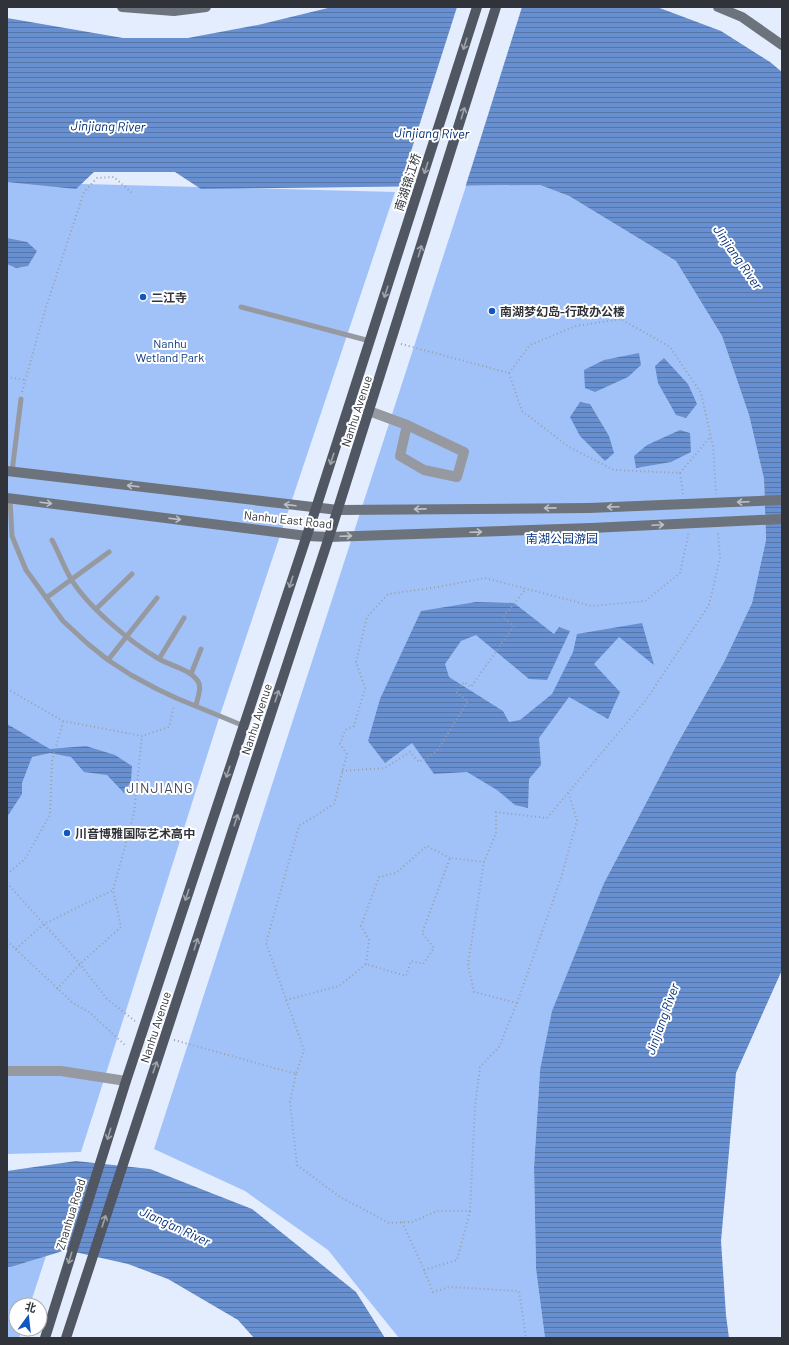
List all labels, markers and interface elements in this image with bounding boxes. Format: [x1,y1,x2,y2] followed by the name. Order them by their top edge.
[461,37,468,50] one-way arrow
[460,107,467,120] one-way arrow
[71,117,146,135] water label: Jinjiang River
[395,124,470,142] water label: Jinjiang River
[391,151,423,213] street label: 南湖锦江桥
[421,162,429,174] one-way arrow
[710,222,766,292] water label: Jinjiang River
[417,244,424,257] one-way arrow
[382,285,389,298] one-way arrow
[151,290,187,304] place label: 二江寺
[138,292,148,302] marker: 二江寺
[500,304,625,318] place label: 南湖梦幻岛-行政办公楼
[487,306,497,316] marker: 南湖梦幻岛-行政办公楼
[136,336,204,364] park label: Nanhu Wetland Park
[338,374,374,448] street label: Nanhu Avenue
[328,452,335,465] one-way arrow
[127,483,140,490] one-way arrow
[737,498,750,505] one-way arrow
[39,499,52,507] one-way arrow
[284,501,297,509] one-way arrow
[607,503,620,511] one-way arrow
[544,504,557,512] one-way arrow
[414,506,427,513] one-way arrow
[243,507,333,531] street label: Nanhu East Road
[168,515,181,523] one-way arrow
[651,521,664,528] one-way arrow
[469,528,482,536] one-way arrow
[526,531,598,545] park label: 南湖公园游园
[339,533,352,540] one-way arrow
[287,576,295,588] one-way arrow
[238,682,274,756] street label: Nanhu Avenue
[274,690,281,703] one-way arrow
[224,765,232,777] one-way arrow
[126,779,194,796] district label: JINJIANG
[233,814,240,827] one-way arrow
[75,826,195,840] place label: 川音博雅国际艺术高中
[62,828,72,838] marker: 川音博雅国际艺术高中
[183,889,191,901] one-way arrow
[193,937,200,950] one-way arrow
[642,981,682,1057] water label: Jinjiang River
[137,990,173,1064] street label: Nanhu Avenue
[152,1061,159,1074] one-way arrow
[105,1127,112,1140] one-way arrow
[53,1177,87,1251] street label: Zhanhua Road
[137,1203,213,1250] water label: Jiang'an River
[101,1215,108,1228] one-way arrow
[66,1252,73,1265] one-way arrow
[8,1297,48,1337] north arrow
[24,1299,38,1315] text: 北

